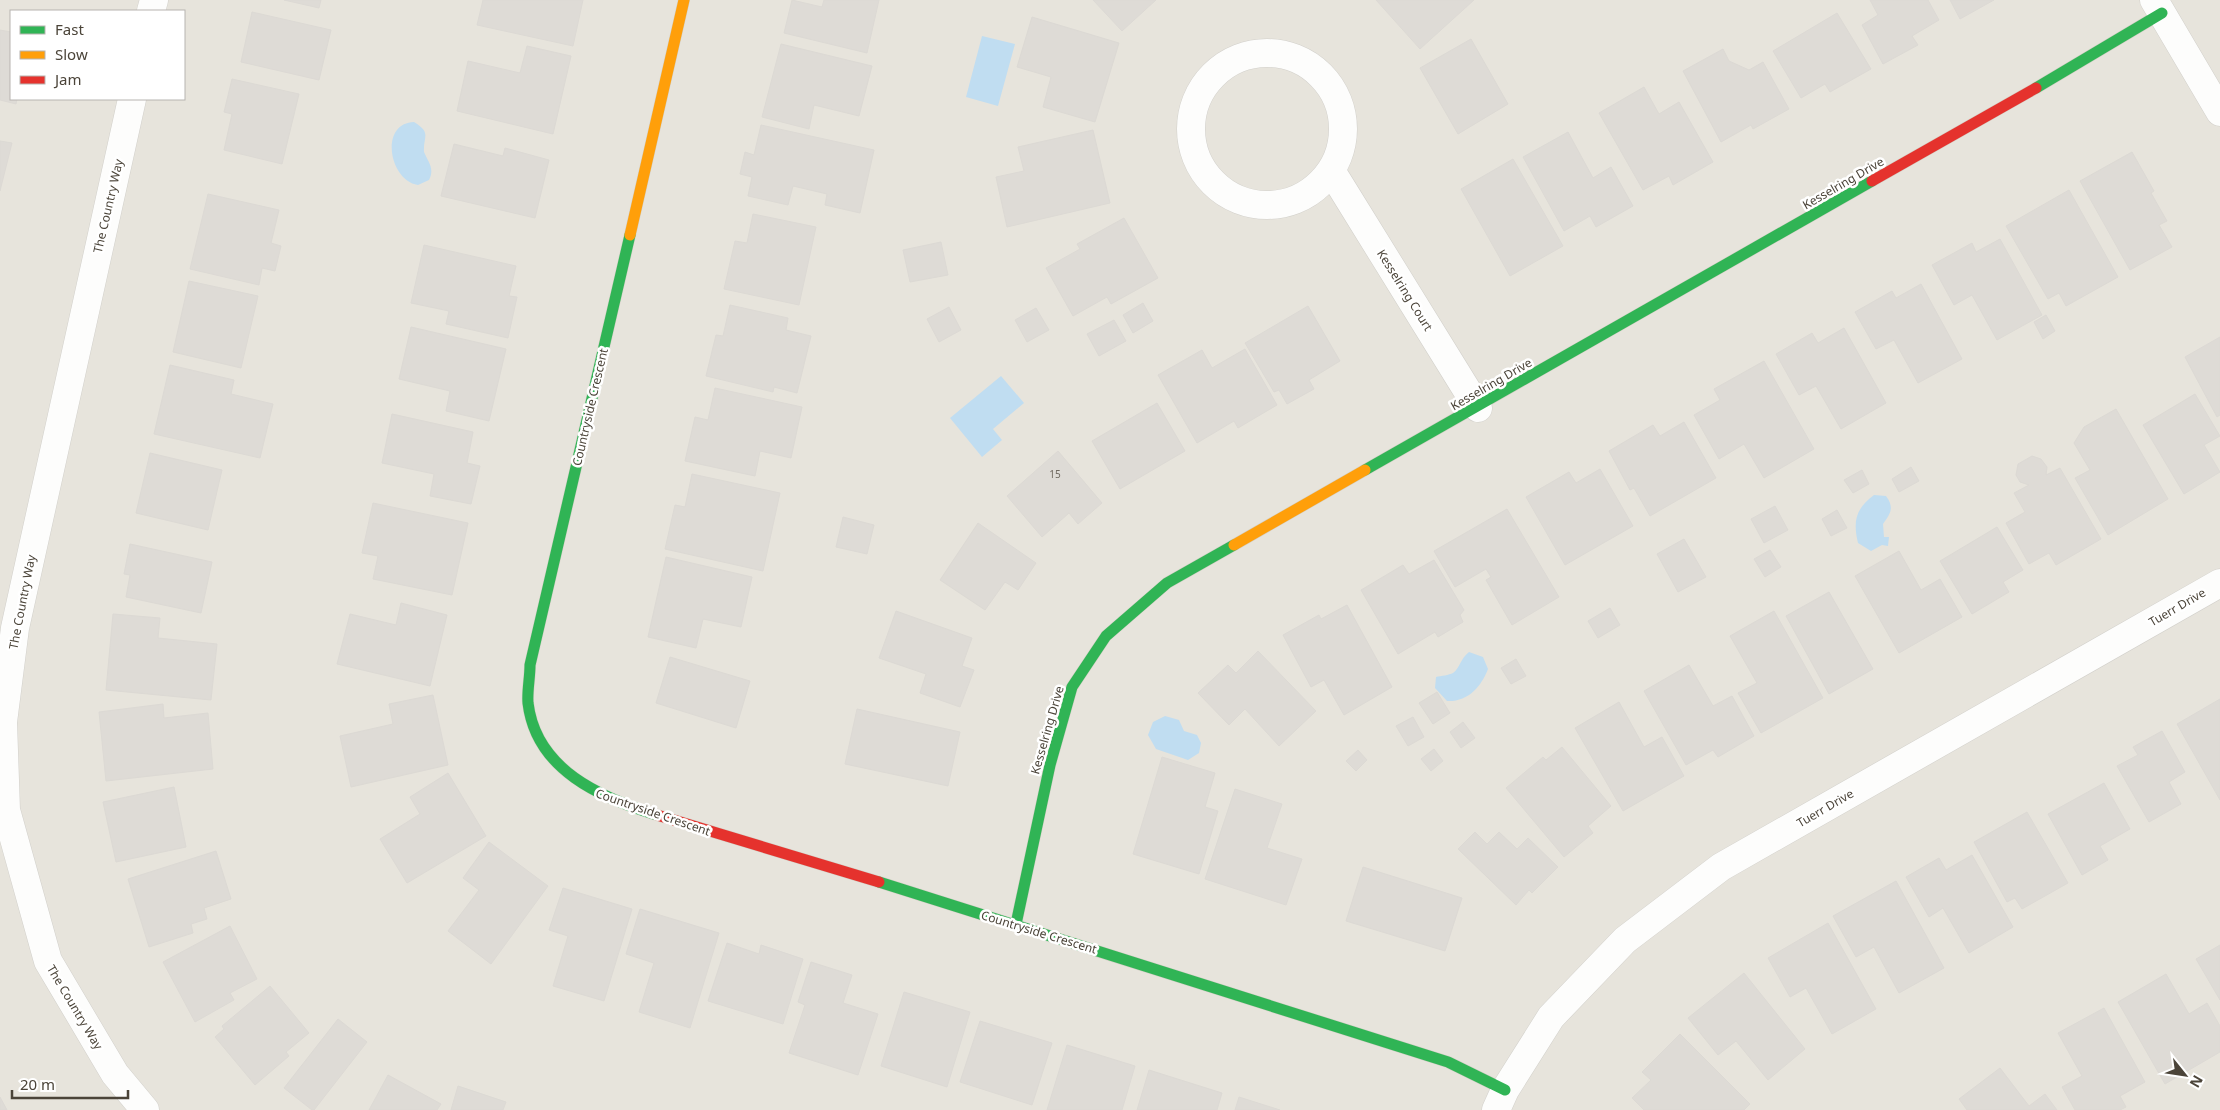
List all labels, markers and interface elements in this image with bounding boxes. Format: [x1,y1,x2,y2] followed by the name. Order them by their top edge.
[10,10,185,100] legend
[55,19,84,39] text: Fast
[55,44,88,64] text: Slow
[53,69,82,89] text: Jam
[1799,153,1887,213] street label: Kesselring Drive
[89,156,127,255] street label: The Country Way
[1373,246,1437,335] street label: Kesselring Court
[568,346,612,468] street label: Countryside Crescent
[1447,354,1535,414] street label: Kesselring Drive
[1049,467,1061,481] house number: 15
[5,552,40,651] street label: The Country Way
[2145,584,2209,630] street label: Tuerr Drive
[1026,684,1068,776] street label: Kesselring Drive
[593,784,713,840] street label: Countryside Crescent
[1793,785,1857,831] street label: Tuerr Drive
[979,906,1100,958] street label: Countryside Crescent
[43,961,107,1053] street label: The Country Way
[2160,1050,2210,1100] north arrow
[12,1068,129,1100] scale bar
[2186,1072,2208,1091] text: N
[20,1074,55,1094] text: 20 m

